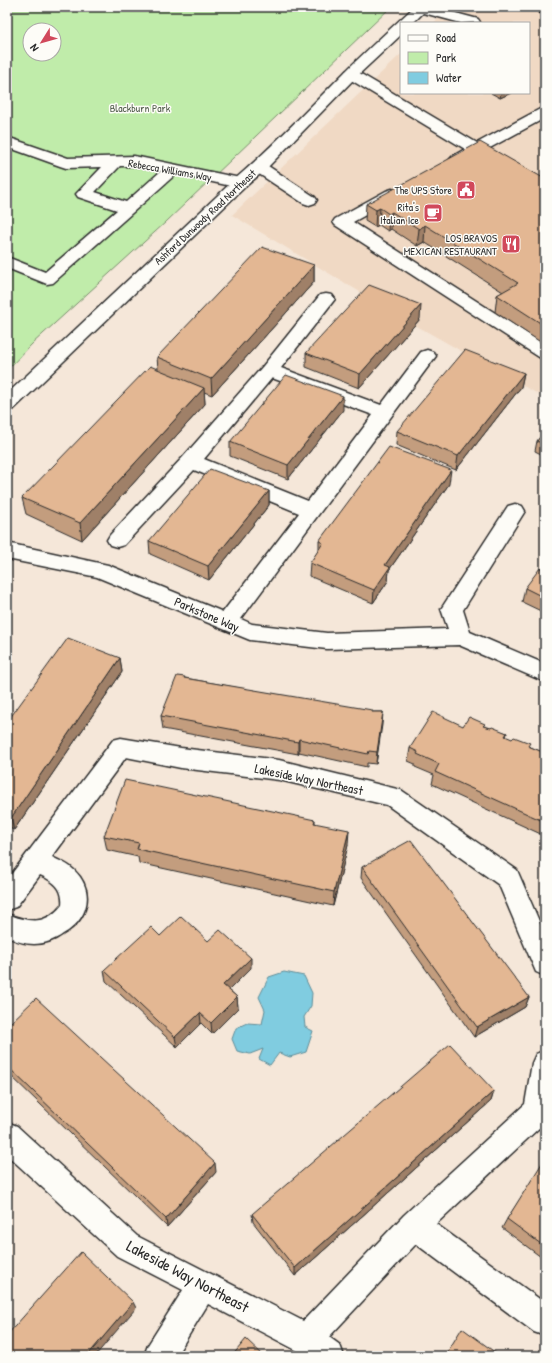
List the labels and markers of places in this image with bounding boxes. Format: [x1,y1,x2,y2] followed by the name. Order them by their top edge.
[455,179,477,201] public building icon: The UPS Store
[395,183,453,197] place label: The UPS Store
[380,200,420,227] place label: Rita's Italian Ice
[422,202,444,224] cafe icon: Rita's Italian Ice
[404,231,498,258] place label: LOS BRAVOS MEXICAN RESTAURANT
[500,233,522,255] restaurant icon: LOS BRAVOS MEXICAN RESTAURANT

